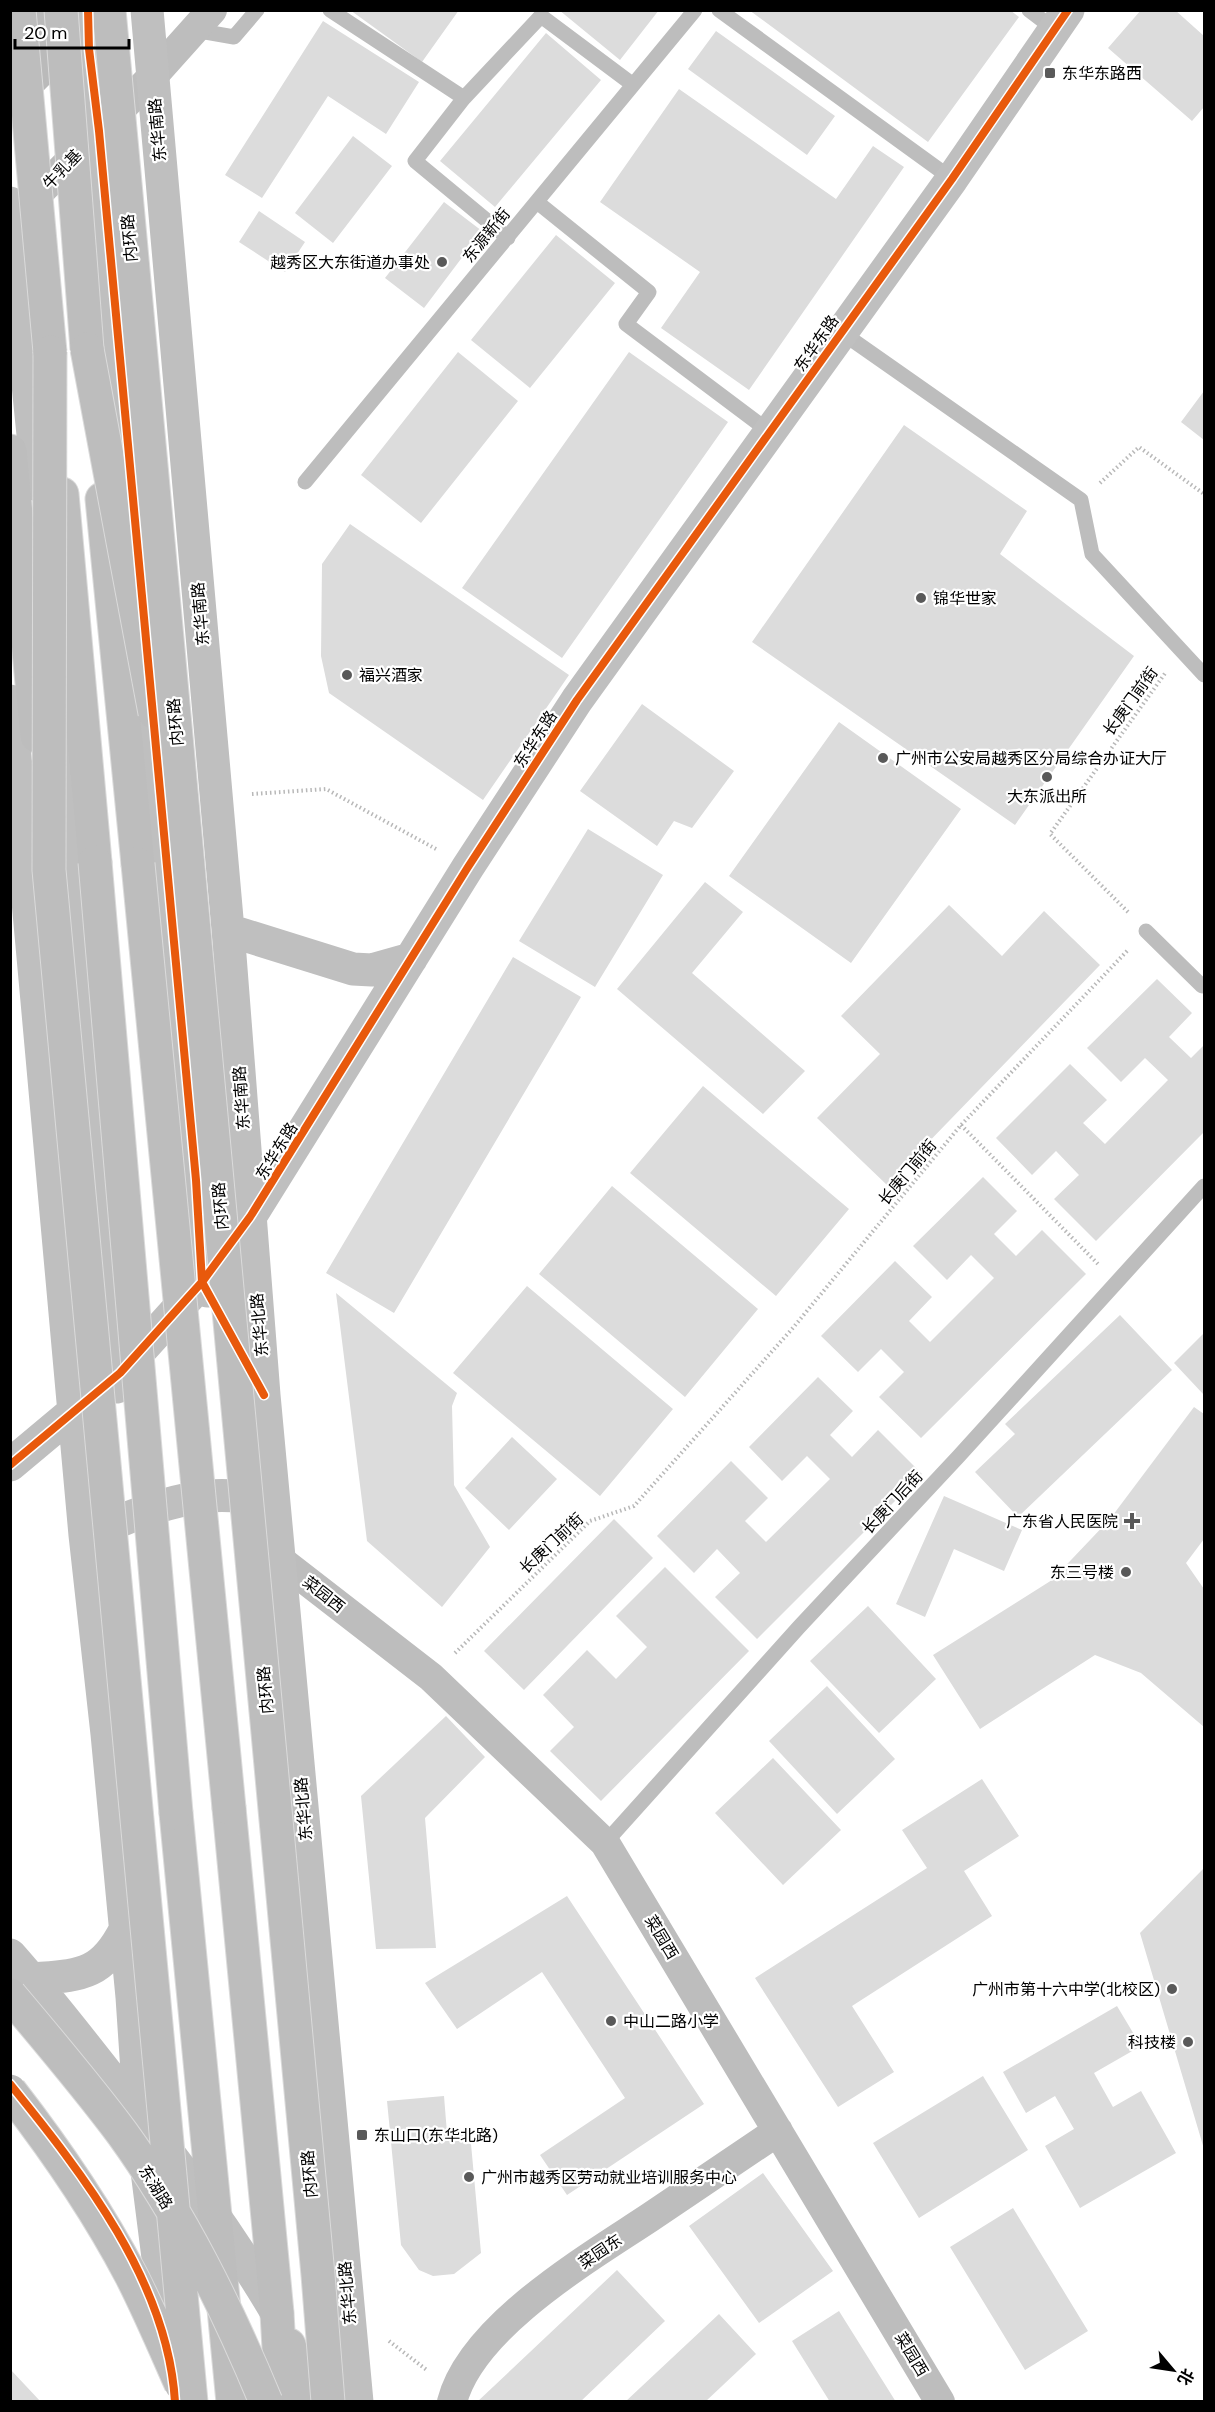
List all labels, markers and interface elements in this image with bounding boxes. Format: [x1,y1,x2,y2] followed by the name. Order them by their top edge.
[15,12,129,50] scale bar
[24,21,67,45] text: 20 m
[1062,63,1142,84] place label: 东华东路西
[1043,66,1057,80] marker: 东华东路西
[144,97,171,163] street label: 东华南路
[38,145,87,194] street label: 牛乳基
[458,204,515,267] street label: 东源新街
[117,213,142,263] street label: 内环路
[270,252,430,273] place label: 越秀区大东街道办事处
[435,255,449,269] marker: 越秀区大东街道办事处
[789,311,843,376] street label: 东华东路
[187,581,214,647] street label: 东华南路
[933,588,997,609] place label: 锦华世家
[914,591,928,605] marker: 锦华世家
[1098,663,1162,740] street label: 长庚门前街
[359,665,423,686] place label: 福兴酒家
[340,668,354,682] marker: 福兴酒家
[163,697,188,747] street label: 内环路
[509,707,562,772] street label: 东华东路
[895,748,1167,769] place label: 广州市公安局越秀区分局综合办证大厅
[876,751,890,765] marker: 广州市公安局越秀区分局综合办证大厅
[1040,770,1054,784] marker: 大东派出所
[1007,786,1087,807] place label: 大东派出所
[229,1065,254,1131] street label: 东华南路
[251,1119,302,1184] street label: 东华东路
[874,1135,941,1210] street label: 长庚门前街
[208,1181,233,1231] street label: 内环路
[246,1292,273,1358] street label: 东华北路
[857,1466,927,1539] street label: 长庚门后街
[515,1508,588,1578] street label: 长庚门前街
[1006,1511,1118,1532] place label: 广东省人民医院
[1123,1512,1141,1530] marker: 广东省人民医院
[1050,1562,1114,1583] place label: 东三号楼
[1119,1565,1133,1579] marker: 东三号楼
[298,1571,349,1617] street label: 菜园西
[253,1665,278,1715] street label: 内环路
[290,1776,317,1842] street label: 东华北路
[640,1911,683,1963] street label: 菜园西
[972,1979,1160,2000] place label: 广州市第十六中学(北校区)
[1165,1982,1179,1996] marker: 广州市第十六中学(北校区)
[623,2011,719,2032] place label: 中山二路小学
[604,2014,618,2028] marker: 中山二路小学
[1128,2032,1176,2053] place label: 科技楼
[1181,2035,1195,2049] marker: 科技楼
[374,2125,498,2146] place label: 东山口(东华北路)
[355,2128,369,2142] marker: 东山口(东华北路)
[297,2149,322,2199] street label: 内环路
[134,2161,177,2213] street label: 东湖路
[481,2167,737,2188] place label: 广州市越秀区劳动就业培训服务中心
[462,2170,476,2184] marker: 广州市越秀区劳动就业培训服务中心
[575,2229,626,2274] street label: 菜园东
[334,2260,361,2326] street label: 东华北路
[890,2328,933,2380] street label: 菜园西
[1143,2340,1203,2400] north arrow
[1173,2365,1199,2389] text: 北

